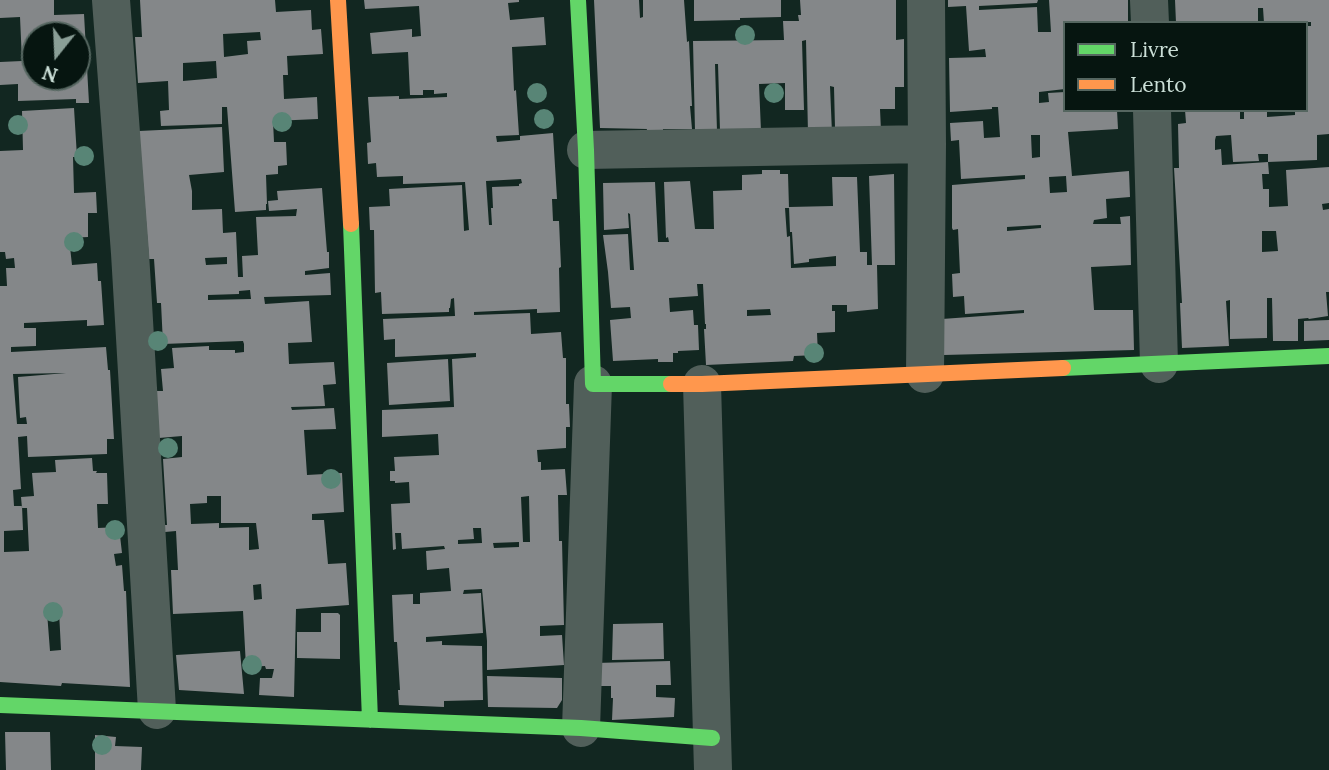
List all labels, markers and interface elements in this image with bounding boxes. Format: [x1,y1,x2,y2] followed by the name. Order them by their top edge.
[21,21,91,91] north arrow
[1063,21,1308,112] legend
[1130,36,1179,63] text: Livre
[39,60,61,88] text: N
[1130,71,1187,98] text: Lento

